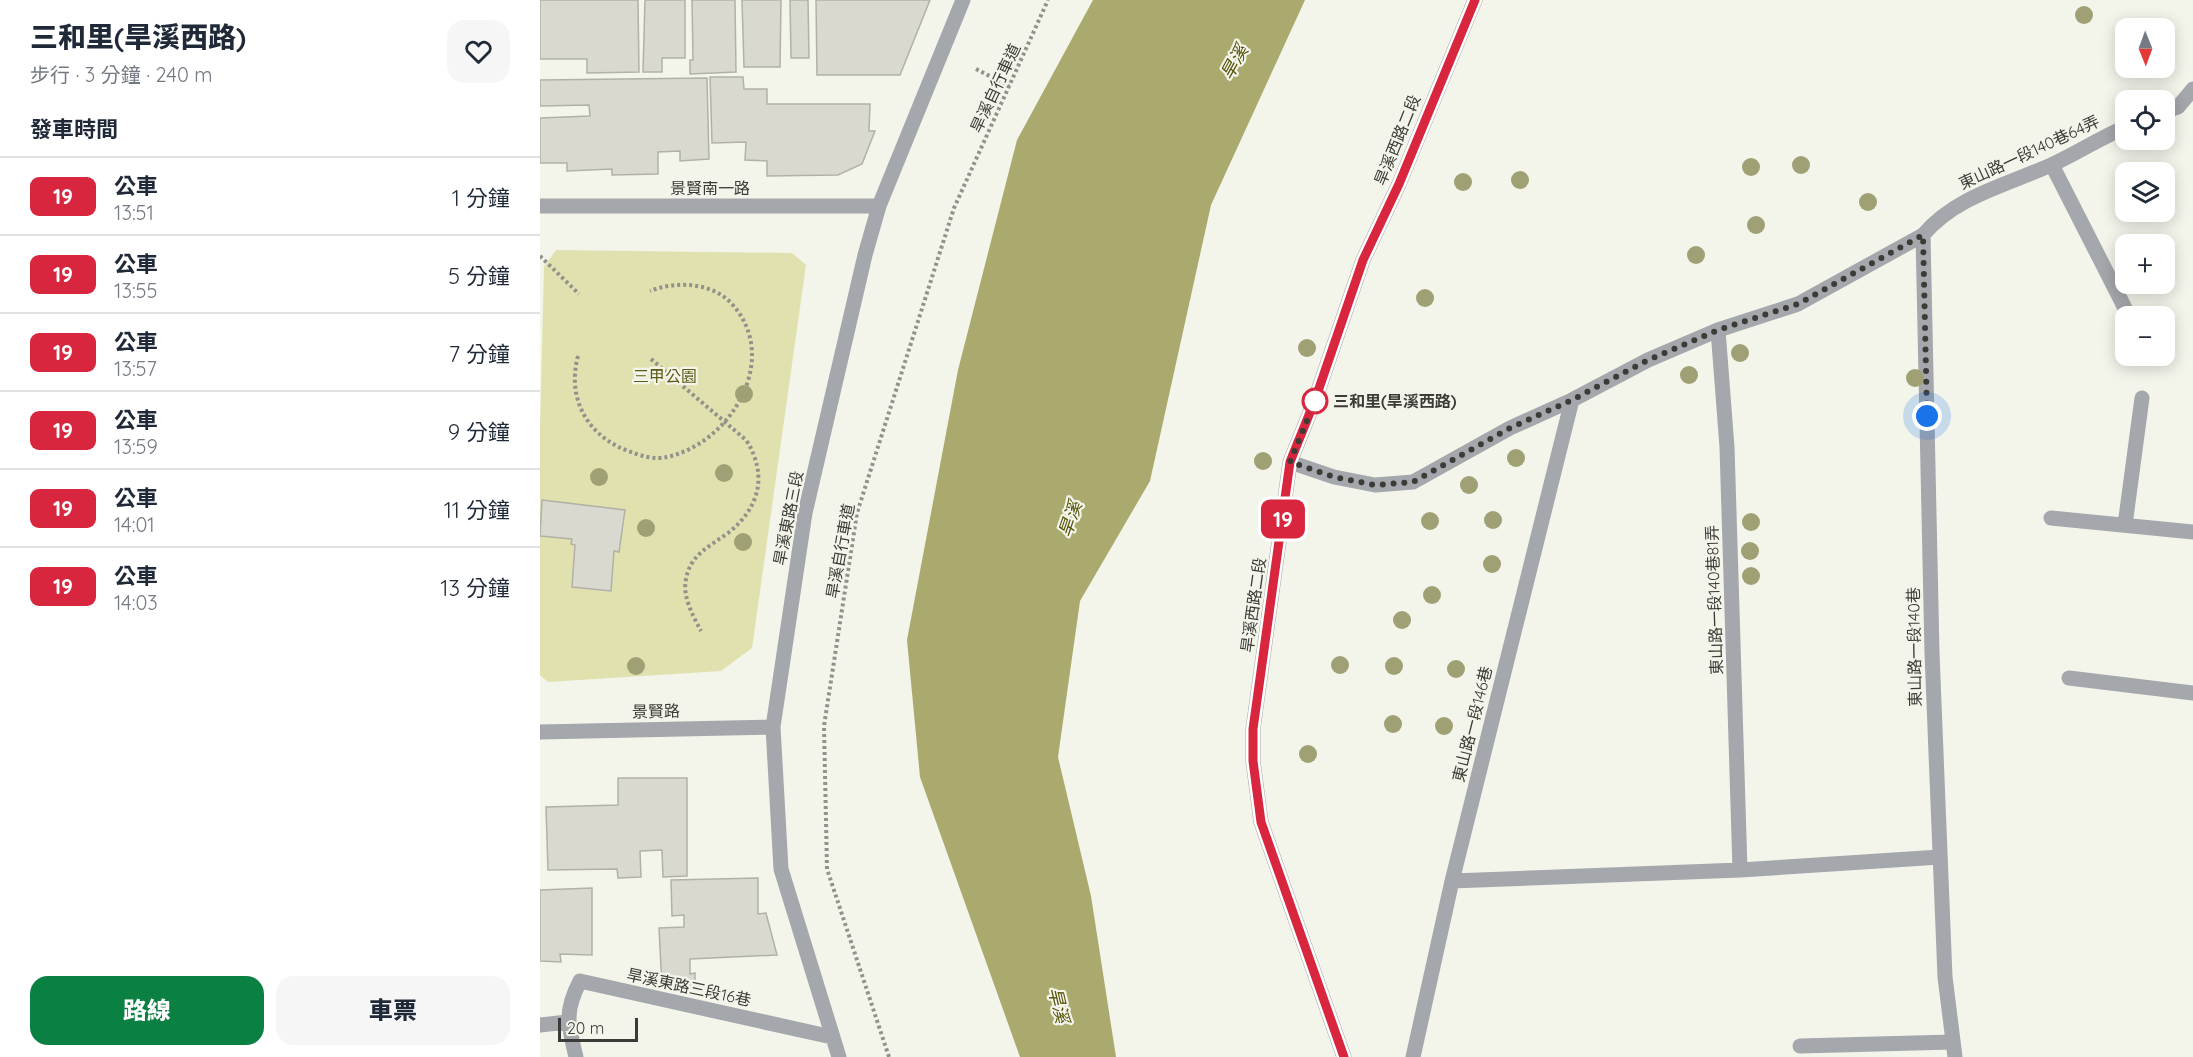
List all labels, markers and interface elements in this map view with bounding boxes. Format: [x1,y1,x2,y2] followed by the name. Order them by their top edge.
[2115,18,2175,78] north arrow
[2115,18,2175,366] map controls
[30,19,246,54] text: 三和里(旱溪西路)
[447,20,510,83] button: heart
[1215,38,1254,83] water label: 旱溪
[966,40,1024,136] street label: 旱溪自行車道
[30,62,213,87] text: 步行 · 3 分鐘 · 240 m
[2115,90,2175,150] button: locate
[1370,92,1424,188] street label: 旱溪西路二段
[1955,111,2103,193] street label: 東山路一段140巷64弄
[30,115,118,143] text: 發車時間
[2115,162,2175,222] button: layers
[114,172,158,200] text: 公車
[670,178,750,198] street label: 景賢南一路
[53,183,73,209] text: 19
[452,184,510,212] text: 1 分鐘
[114,200,154,225] text: 13:51
[2115,234,2175,294] button: +
[114,250,158,278] text: 公車
[53,261,73,287] text: 19
[448,262,510,290] text: 5 分鐘
[114,278,157,303] text: 13:55
[2115,306,2175,366] button: −
[114,328,158,356] text: 公車
[53,339,73,365] text: 19
[449,340,510,368] text: 7 分鐘
[114,356,157,381] text: 13:57
[633,366,697,386] park label: 三甲公園
[1302,388,1328,414] marker: 三和里(旱溪西路)
[1333,391,1457,411] place label: 三和里(旱溪西路)
[1912,401,1942,431] your location
[114,406,158,434] text: 公車
[53,417,73,443] text: 19
[448,418,510,446] text: 9 分鐘
[114,434,158,459] text: 13:59
[769,469,807,567] street label: 旱溪東路三段
[114,484,158,512] text: 公車
[53,495,73,521] text: 19
[1053,495,1088,540] water label: 旱溪
[444,496,510,524] text: 11 分鐘
[1256,500,1310,538] line badge: 19
[822,502,858,600] street label: 旱溪自行車道
[1273,506,1293,532] text: 19
[114,512,155,537] text: 14:01
[1701,525,1727,675] street label: 東山路一段140巷81弄
[1236,556,1270,654] street label: 旱溪西路二段
[114,562,158,590] text: 公車
[53,573,73,599] text: 19
[440,574,510,602] text: 13 分鐘
[1903,587,1925,707] street label: 東山路一段140巷
[114,590,158,615] text: 14:03
[1448,664,1496,784] street label: 東山路一段146巷
[632,701,680,721] street label: 景賢路
[625,964,753,1010] street label: 旱溪東路三段16巷
[30,976,264,1045] button: 路線
[276,976,510,1045] button: 車票
[1044,985,1075,1028] water label: 旱溪
[558,1015,638,1042] scale bar
[567,1018,604,1038] text: 20 m

